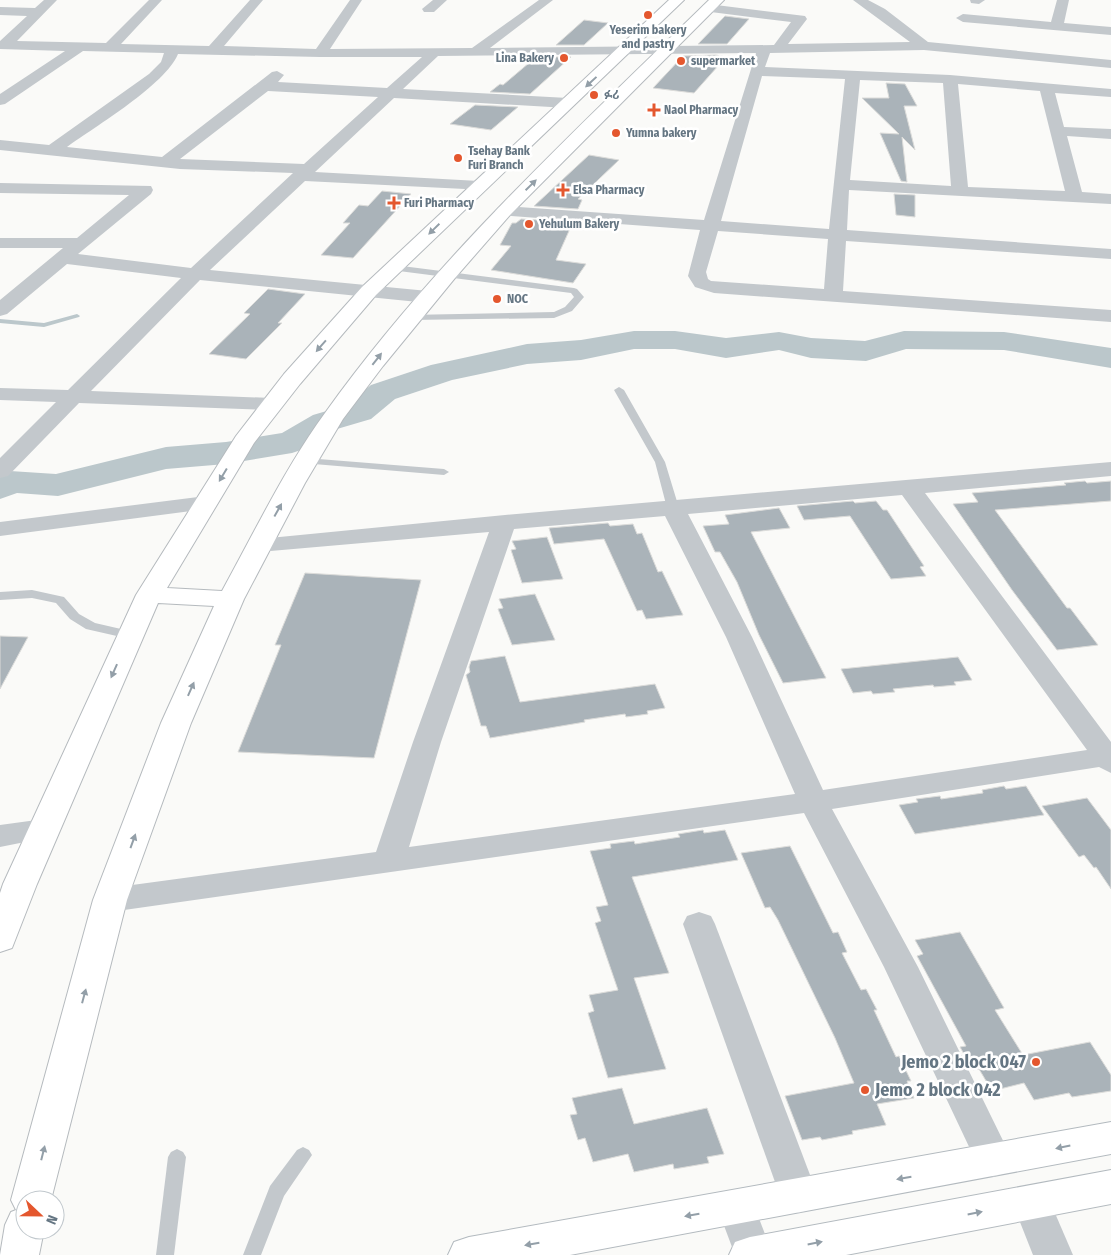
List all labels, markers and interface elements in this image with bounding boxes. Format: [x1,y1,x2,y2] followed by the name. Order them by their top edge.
[642,9,654,21] marker: Yeserim bakery and pastry
[609,23,687,51] place label: Yeserim bakery and pastry
[496,51,554,65] place label: Lina Bakery
[558,52,570,64] marker: Lina Bakery
[691,54,756,68] place label: supermarket
[675,55,687,67] marker: supermarket
[585,76,597,88] one-way arrow
[604,88,619,102] place label: ፉሪ
[588,89,600,101] marker: ፉሪ
[664,103,739,117] place label: Naol Pharmacy
[648,104,660,116] marker: Naol Pharmacy
[625,126,697,140] place label: Yumna bakery
[610,127,622,139] marker: Yumna bakery
[468,144,531,172] place label: Tsehay Bank Furi Branch
[452,152,464,164] marker: Tsehay Bank Furi Branch
[524,180,536,192] one-way arrow
[573,183,645,197] place label: Elsa Pharmacy
[557,184,569,196] marker: Elsa Pharmacy
[404,196,474,210] place label: Furi Pharmacy
[388,197,400,209] marker: Furi Pharmacy
[538,217,620,231] place label: Yehulum Bakery
[523,218,535,230] marker: Yehulum Bakery
[428,223,440,235] one-way arrow
[507,292,529,306] place label: NOC
[491,293,503,305] marker: NOC
[316,340,327,352] one-way arrow
[371,353,382,366] one-way arrow
[218,468,227,481] one-way arrow
[274,503,283,516] one-way arrow
[109,664,117,678] one-way arrow
[188,682,196,696] one-way arrow
[130,833,137,848] one-way arrow
[81,988,89,1003] one-way arrow
[900,1051,1026,1073] place label: Jemo 2 block 047
[1030,1056,1042,1068] marker: Jemo 2 block 047
[874,1079,1001,1101] place label: Jemo 2 block 042
[859,1084,871,1096] marker: Jemo 2 block 042
[1055,1144,1071,1152] one-way arrow
[39,1145,47,1160] one-way arrow
[895,1174,911,1182] one-way arrow
[15,1190,65,1240] north arrow
[967,1208,983,1216] one-way arrow
[684,1212,700,1220] one-way arrow
[42,1213,61,1227] text: N
[808,1238,824,1246] one-way arrow
[524,1240,540,1248] one-way arrow

